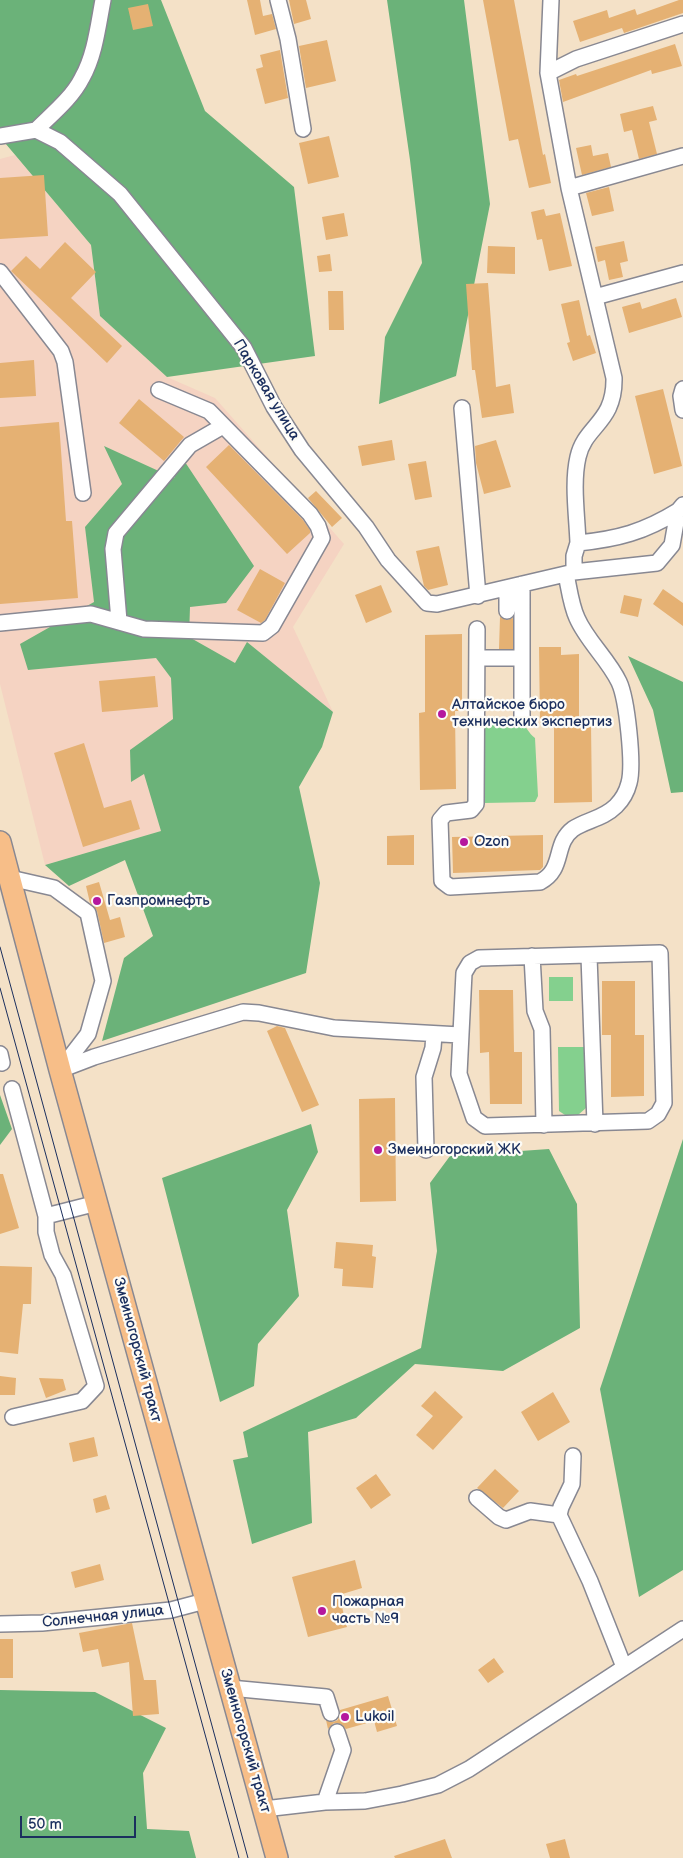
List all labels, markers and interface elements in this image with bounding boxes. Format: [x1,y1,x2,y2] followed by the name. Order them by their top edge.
[229,336,303,444] street label: Парковая улица
[452,696,612,731] place label: Алтайское бюро технических экспертиз
[436,708,448,720] marker: Алтайское бюро технических экспертиз
[474,833,509,851] place label: Ozon
[458,836,470,848] marker: Ozon
[107,892,210,910] place label: Газпромнефть
[91,895,103,907] marker: Газпромнефть
[388,1141,521,1159] place label: Змеиногорский ЖК
[372,1144,384,1156] marker: Змеиногорский ЖК
[109,1276,165,1424] street label: Змеиногорский тракт
[332,1593,404,1628] place label: Пожарная часть №9
[41,1602,165,1632] street label: Солнечная улица
[316,1605,328,1617] marker: Пожарная часть №9
[216,1667,274,1815] street label: Змеиногорский тракт
[355,1708,394,1726] place label: Lukoil
[339,1711,351,1723] marker: Lukoil
[22,1806,139,1838] scale bar
[28,1815,62,1834] text: 50 m

